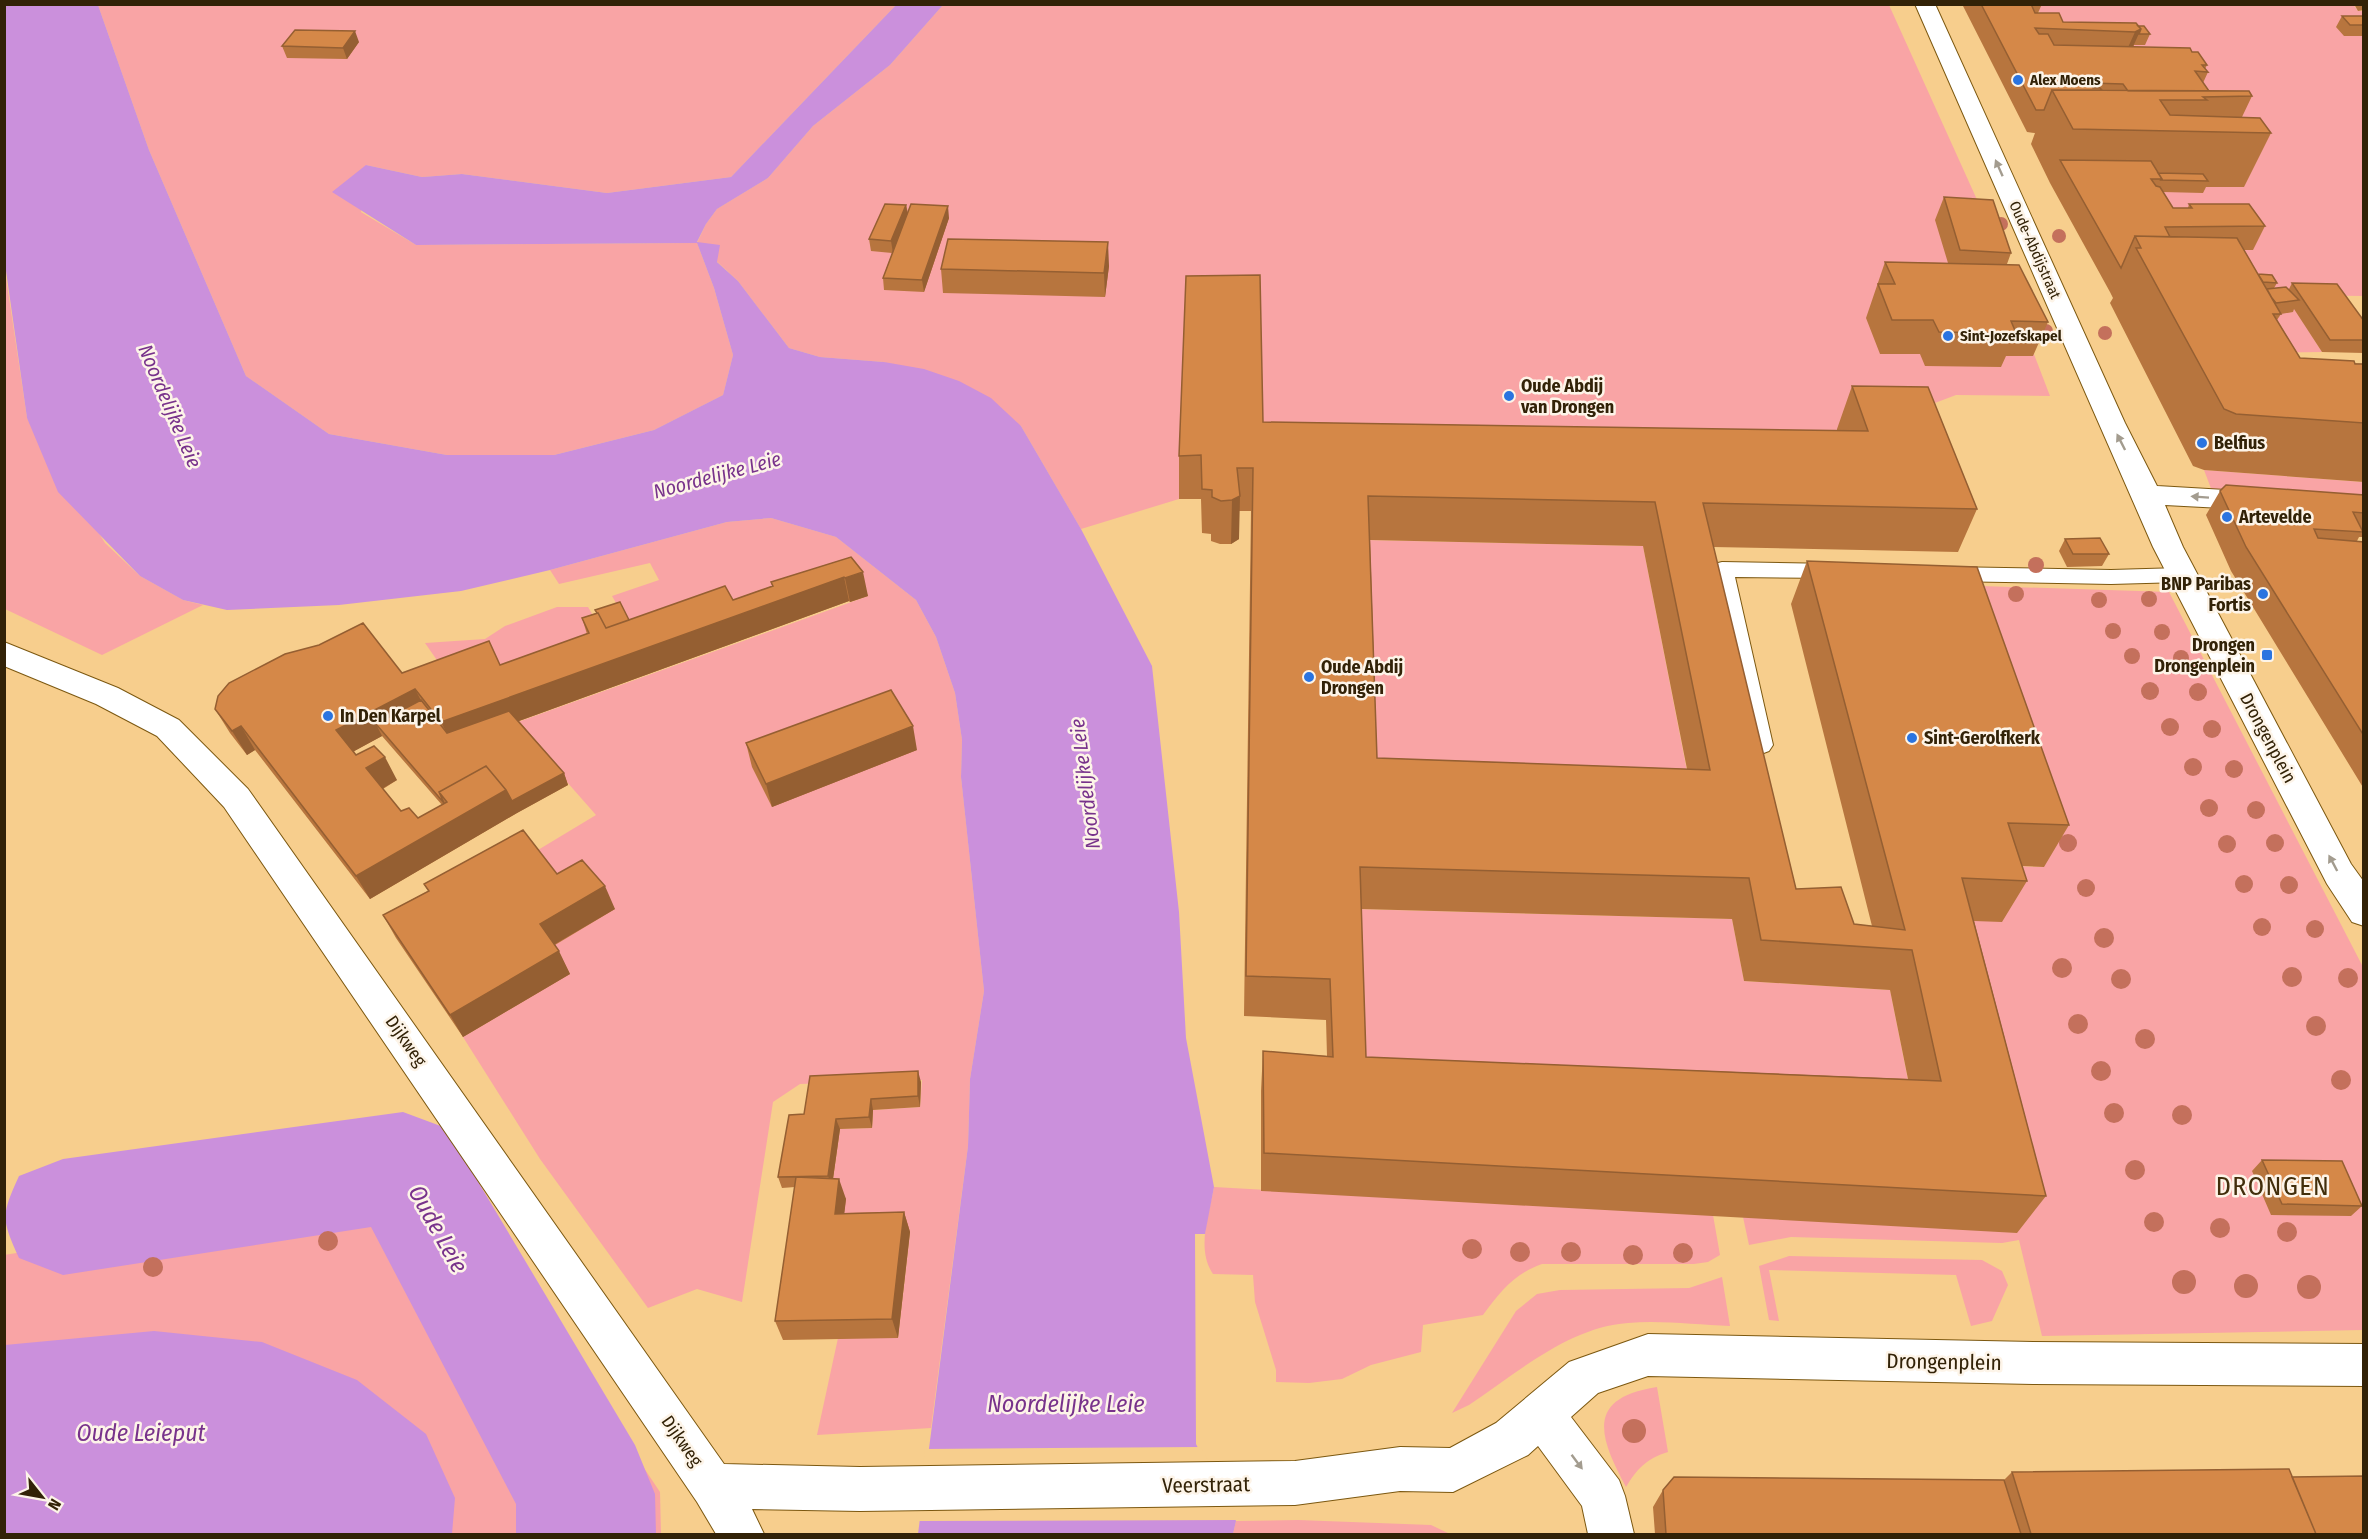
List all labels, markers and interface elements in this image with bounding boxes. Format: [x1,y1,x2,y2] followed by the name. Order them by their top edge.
[2029,71,2101,89] place label: Alex Moens
[2011,73,2025,87] marker: Alex Moens
[1994,160,2003,177] one-way arrow
[2005,198,2065,302] street label: Oude-Abdijstraat
[1960,327,2063,345] place label: Sint-Jozefskapel
[1941,329,1955,343] marker: Sint-Jozefskapel
[133,341,207,472] water label: Noordelijke Leie
[1520,375,1614,418] place label: Oude Abdij van Drongen
[1502,389,1516,403] marker: Oude Abdij van Drongen
[2214,432,2265,454] place label: Belfius
[2116,434,2126,451] one-way arrow
[2195,436,2209,450] marker: Belfius
[650,446,784,504] water label: Noordelijke Leie
[2191,492,2210,502] one-way arrow
[2238,506,2312,528] place label: Artevelde
[2220,510,2234,524] marker: Artevelde
[2161,573,2251,616] place label: BNP Paribas Fortis
[2256,587,2270,601] marker: BNP Paribas Fortis
[2154,634,2255,677] place label: Drongen Drongenplein
[2260,648,2274,662] marker: Drongen Drongenplein
[1321,656,1403,699] place label: Oude Abdij Drongen
[1302,670,1316,684] marker: Oude Abdij Drongen
[2235,689,2301,787] street label: Drongenplein
[340,705,441,727] place label: In Den Karpel
[321,709,335,723] marker: In Den Karpel
[1065,717,1105,851] water label: Noordelijke Leie
[1924,727,2041,749] place label: Sint-Gerolfkerk
[1905,731,1919,745] marker: Sint-Gerolfkerk
[2328,854,2338,871] one-way arrow
[381,1011,432,1071] street label: Dijkweg
[2216,1171,2330,1202] district label: DRONGEN
[403,1180,473,1278] water label: Oude Leie
[1886,1348,2002,1376] street label: Drongenplein
[987,1390,1145,1418] water label: Noordelijke Leie
[657,1411,708,1471] street label: Dijkweg
[77,1419,206,1447] water label: Oude Leieput
[1571,1454,1583,1469] one-way arrow
[12,1467,72,1527] north arrow
[1162,1471,1250,1499] street label: Veerstraat
[44,1495,65,1513] text: N

